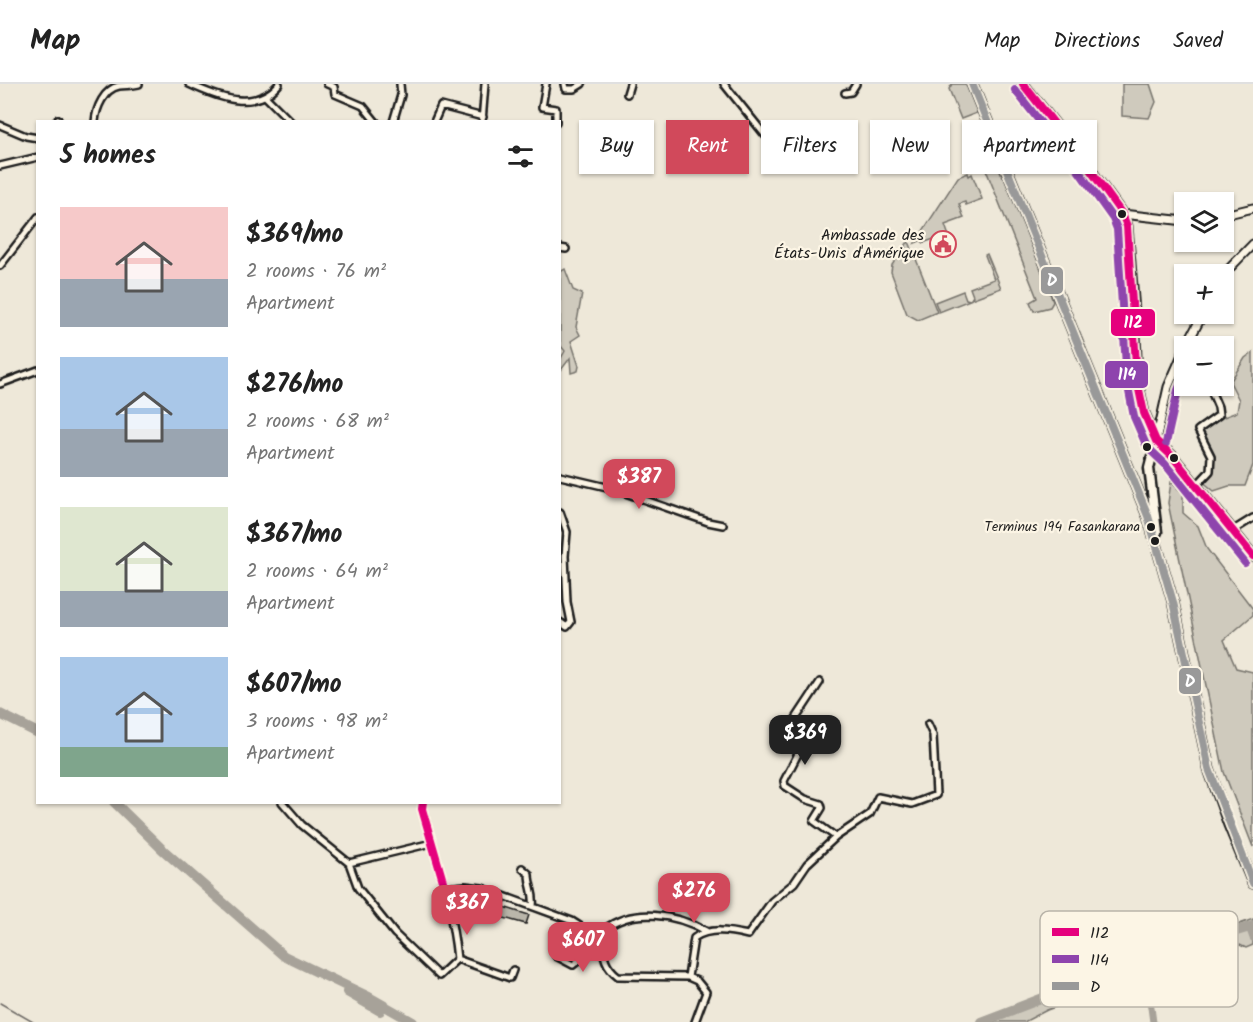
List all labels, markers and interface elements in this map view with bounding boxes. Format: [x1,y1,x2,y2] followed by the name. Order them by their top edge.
[30,19,81,64] text: Map
[984,25,1020,58] text: Map
[1053,25,1140,58] text: Directions
[1173,25,1223,58] text: Saved
[579,120,654,174] chip: Buy
[666,120,749,174] chip: Rent
[761,120,858,174] chip: Filters
[870,120,950,174] chip: New
[962,120,1097,174] chip: Apartment
[60,135,156,177] text: 5 homes
[504,140,537,173] icon: filters
[1174,192,1234,396] map controls
[1174,192,1234,252] button: layers
[1116,208,1128,220] unlabelled marker
[246,214,343,256] text: $369/mo
[774,223,924,266] place label: Ambassade des États-Unis d'Amérique
[928,229,958,259] public building icon: Ambassade des États-Unis d'Amérique
[108,231,180,303] icon: home
[246,256,386,288] text: 2 rooms · 76 m²
[1174,264,1234,324] button: +
[1040,266,1064,295] line badge: D
[1047,269,1058,294] text: D
[246,288,335,320] text: Apartment
[1110,308,1156,337] line badge: 112
[1124,311,1143,336] text: 112
[1174,336,1234,396] button: −
[1104,360,1149,389] line badge: 114
[1118,363,1136,388] text: 114
[246,364,343,406] text: $276/mo
[108,381,180,453] icon: home
[246,406,389,438] text: 2 rooms · 68 m²
[246,438,335,470] text: Apartment
[1141,441,1153,453] unlabelled marker
[1168,452,1180,464] unlabelled marker
[603,459,675,510] pin: $387
[617,462,661,494] text: $387
[246,514,342,556] text: $367/mo
[985,516,1140,538] place label: Terminus 194 Fasankarana
[1145,521,1157,533] marker: Terminus 194 Fasankarana
[108,531,180,603] icon: home
[1149,535,1161,547] unlabelled marker
[246,556,388,588] text: 2 rooms · 64 m²
[246,588,335,620] text: Apartment
[246,664,342,706] text: $607/mo
[1178,667,1202,695] line badge: D
[1185,670,1196,695] text: D
[108,681,180,753] icon: home
[246,706,387,738] text: 3 rooms · 98 m²
[769,715,841,766] pin: $369
[783,718,827,750] text: $369
[246,738,335,770] text: Apartment
[658,873,730,924] pin: $276
[672,876,716,908] text: $276
[431,885,503,936] pin: $367
[445,888,489,920] text: $367
[1040,911,1238,1007] legend
[1090,921,1109,946] text: 112
[547,922,619,973] pin: $607
[562,925,604,957] text: $607
[1090,948,1109,973] text: 114
[1090,975,1100,1000] text: D

